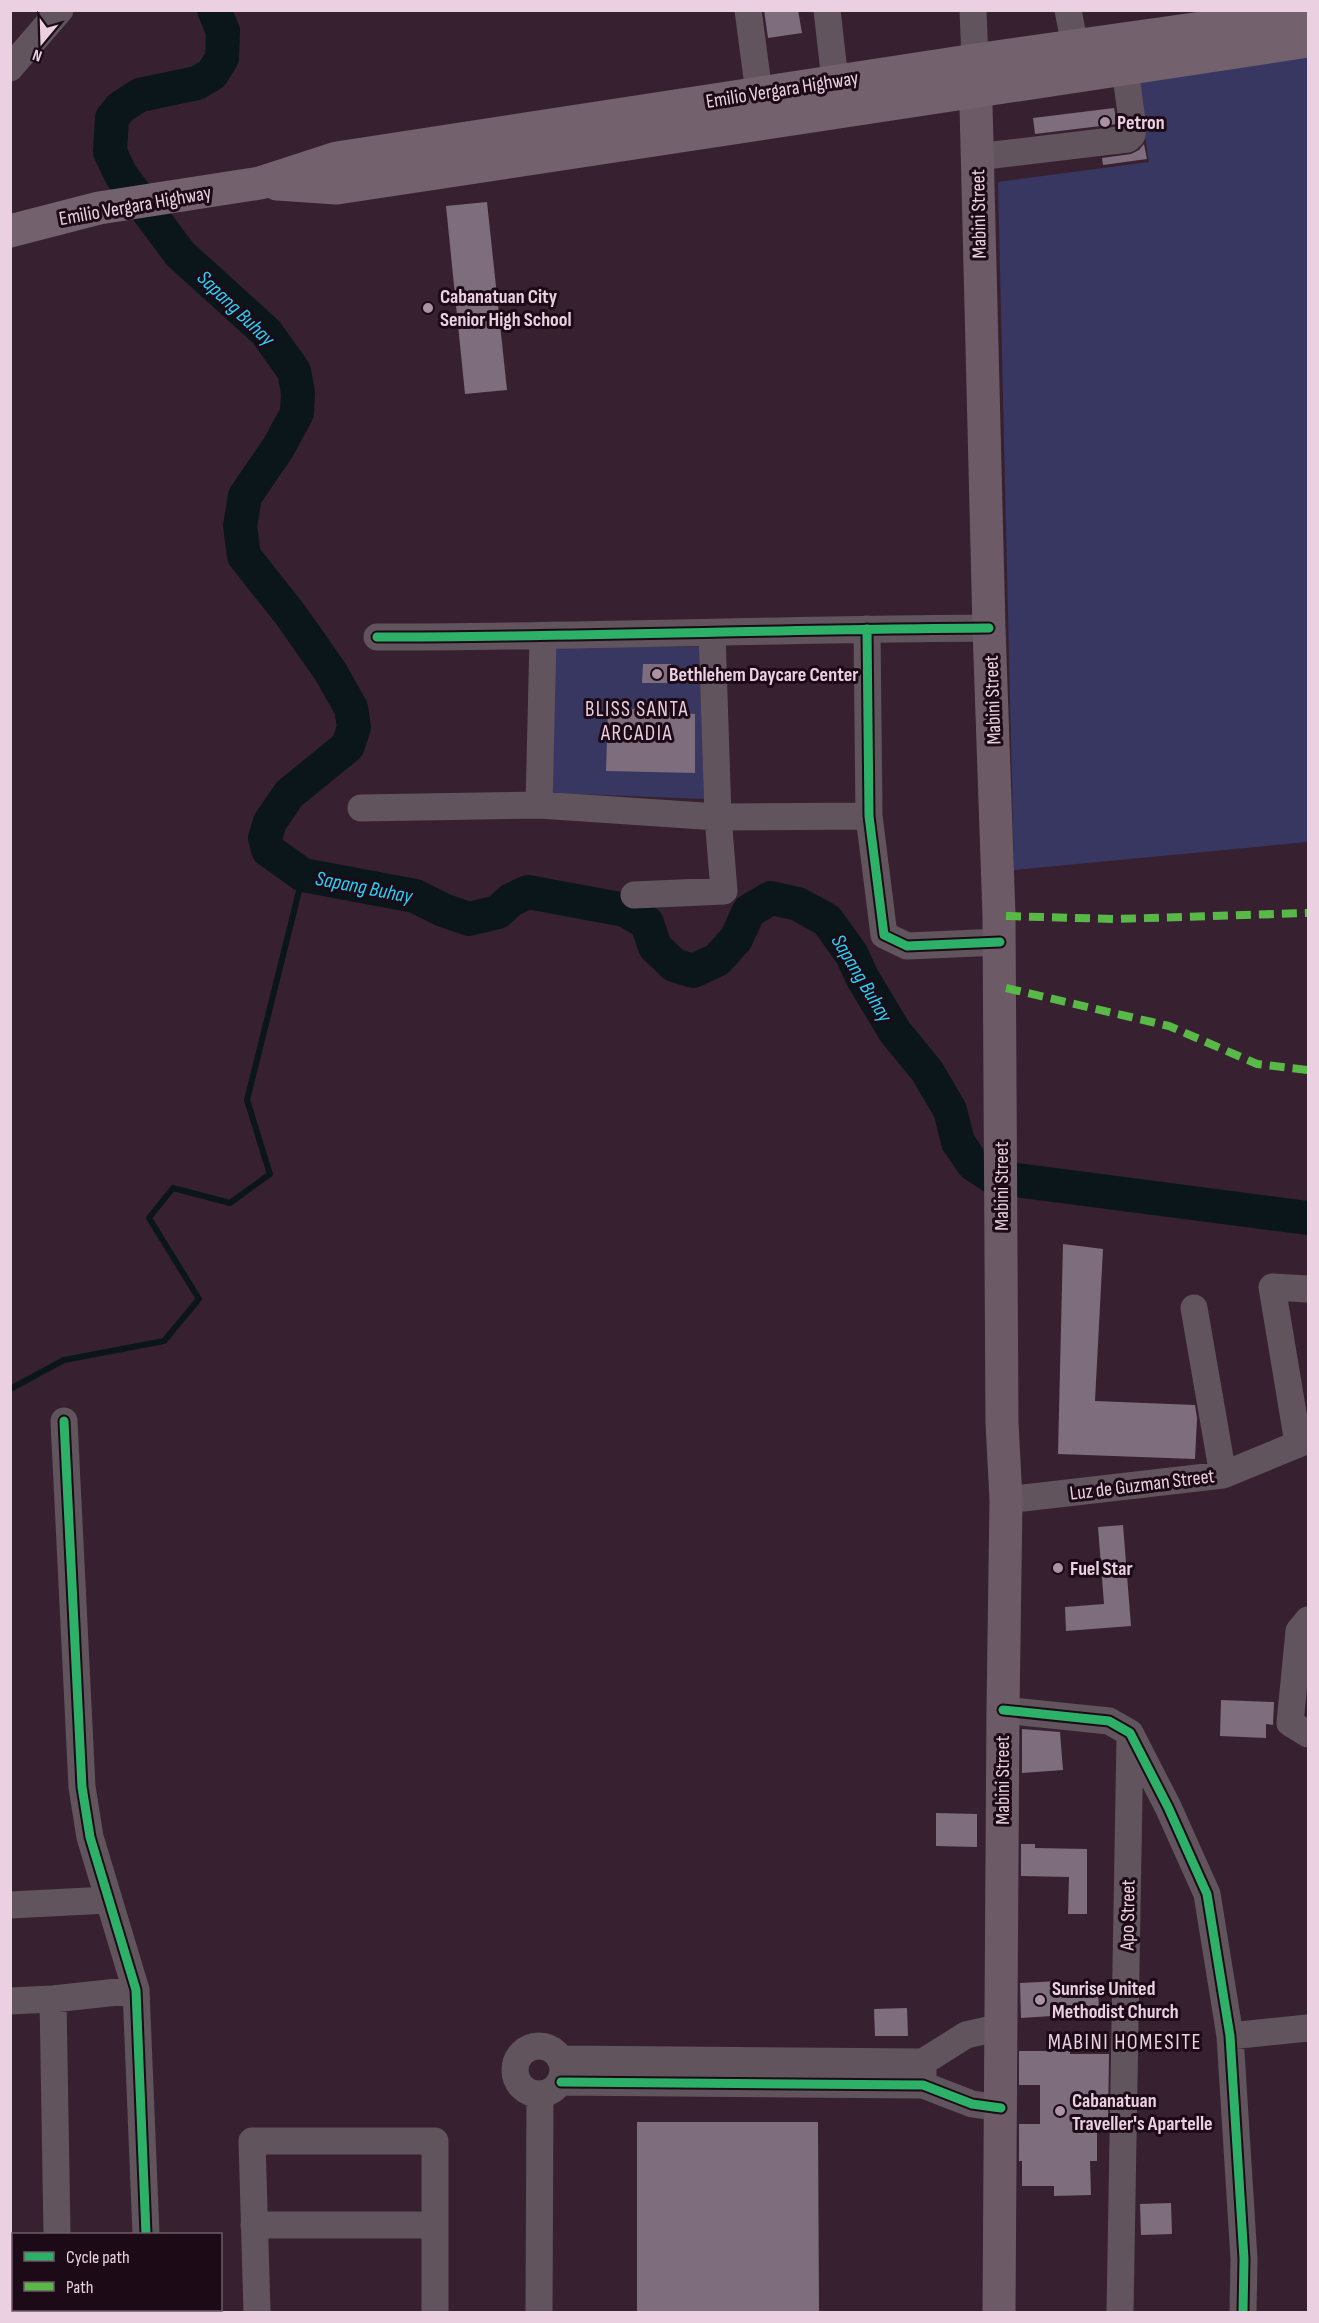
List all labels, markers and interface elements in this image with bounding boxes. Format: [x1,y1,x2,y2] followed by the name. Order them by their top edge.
[12,12,72,72] north arrow
[30,44,45,65] text: N
[704,66,860,114] street label: Emilio Vergara Highway
[1117,111,1165,135] place label: Petron
[1098,115,1112,129] marker: Petron
[966,169,992,259] street label: Mabini Street
[57,181,213,231] street label: Emilio Vergara Highway
[192,265,280,352] water label: Sapang Buhay
[440,285,572,332] place label: Cabanatuan City Senior High School
[421,301,435,315] marker: Cabanatuan City Senior High School
[979,655,1007,745] street label: Mabini Street
[669,663,858,687] place label: Bethlehem Daycare Center
[650,667,664,681] marker: Bethlehem Daycare Center
[585,697,689,746] district label: BLISS SANTA ARCADIA
[313,866,415,909] water label: Sapang Buhay
[826,930,898,1028] water label: Sapang Buhay
[990,1141,1014,1231] street label: Mabini Street
[1068,1464,1216,1506] street label: Luz de Guzman Street
[1070,1557,1133,1581] place label: Fuel Star
[1051,1561,1065,1575] marker: Fuel Star
[991,1735,1015,1825] street label: Mabini Street
[1115,1879,1141,1952] street label: Apo Street
[1052,1977,1179,2024] place label: Sunrise United Methodist Church
[1033,1993,1047,2007] marker: Sunrise United Methodist Church
[1048,2029,1202,2056] district label: MABINI HOMESITE
[1072,2089,1213,2136] place label: Cabanatuan Traveller's Apartelle
[1053,2104,1067,2118] marker: Cabanatuan Traveller's Apartelle
[12,2233,222,2311] legend
[66,2247,130,2268] text: Cycle path
[66,2277,94,2298] text: Path

